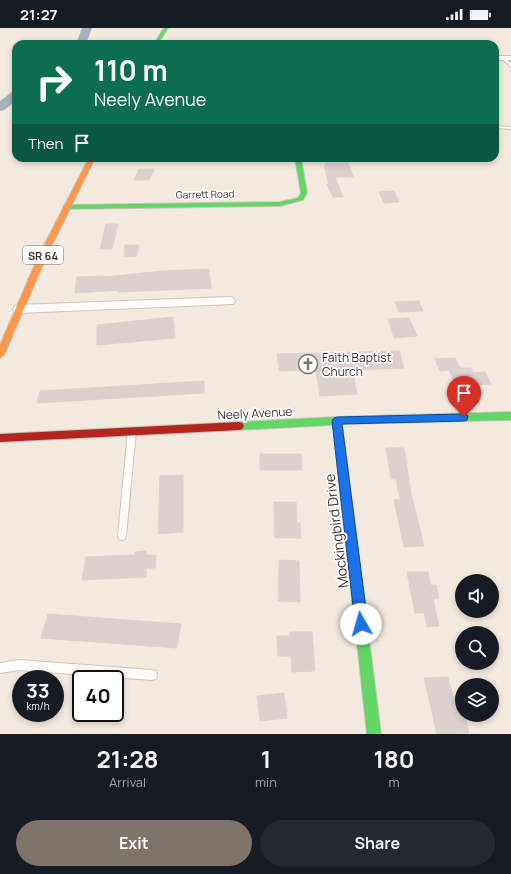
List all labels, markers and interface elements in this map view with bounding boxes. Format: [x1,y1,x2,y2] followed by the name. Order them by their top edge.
[20,4,58,25] text: 21:27
[94,51,168,89] text: 110 m
[28,56,80,108] icon: right
[94,87,206,111] text: Neely Avenue
[71,132,93,154] icon: arrive
[28,133,63,154] text: Then
[176,186,235,202] street label: Garrett Road
[23,246,63,264] road number: SR 64
[322,349,392,380] place label: Faith Baptist Church
[297,353,319,375] church icon: Faith Baptist Church
[447,376,481,417] pin
[453,382,475,404] icon: arrive
[217,403,293,423] street label: Neely Avenue
[320,473,352,589] street label: Mockingbird Drive
[455,574,499,722] map controls
[455,574,499,618] button: sound
[340,603,382,645] position arrow
[455,626,499,670] button: search
[72,670,124,722] speed limit sign: 40
[26,677,50,704] text: 33
[455,678,499,722] button: layers
[26,699,50,713] text: km/h
[97,742,159,775] text: 21:28
[261,742,271,775] text: 1
[373,742,414,775] text: 180
[109,773,146,791] text: Arrival
[255,773,277,791] text: min
[388,773,399,791] text: m
[16,820,252,866] button: Exit
[260,820,495,866] button: Share

